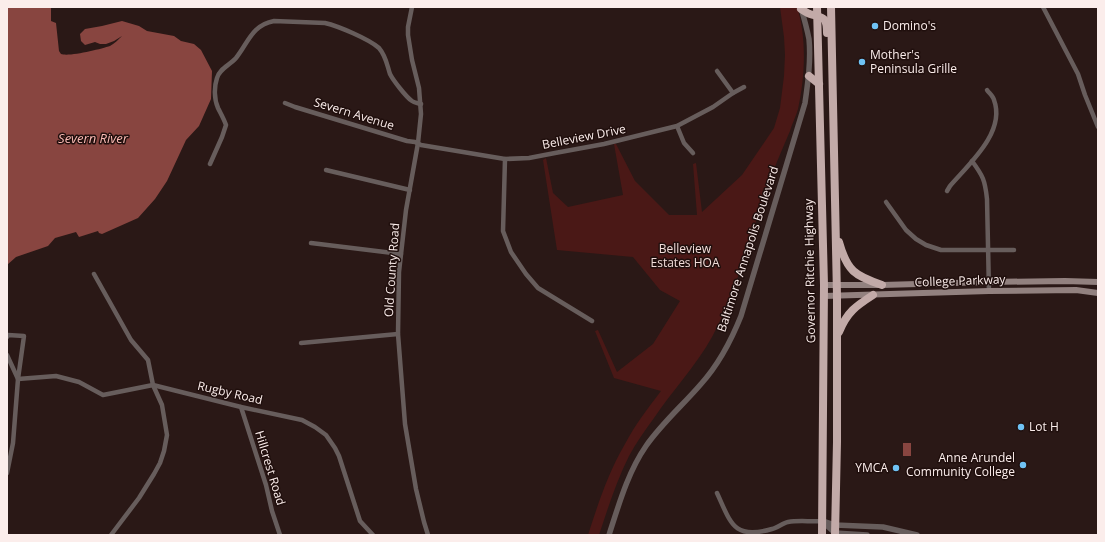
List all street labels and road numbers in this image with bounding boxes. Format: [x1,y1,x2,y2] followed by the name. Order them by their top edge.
[312,93,397,134] street label: Severn Avenue
[541,120,627,153] street label: Belleview Drive
[713,164,782,334] street label: Baltimore Annapolis Boulevard
[800,198,819,343] street label: Governor Ritchie Highway
[380,222,403,318] street label: Old County Road
[914,270,1007,291] street label: College Parkway
[196,377,264,408] street label: Rugby Road
[251,429,290,507] street label: Hillcrest Road

